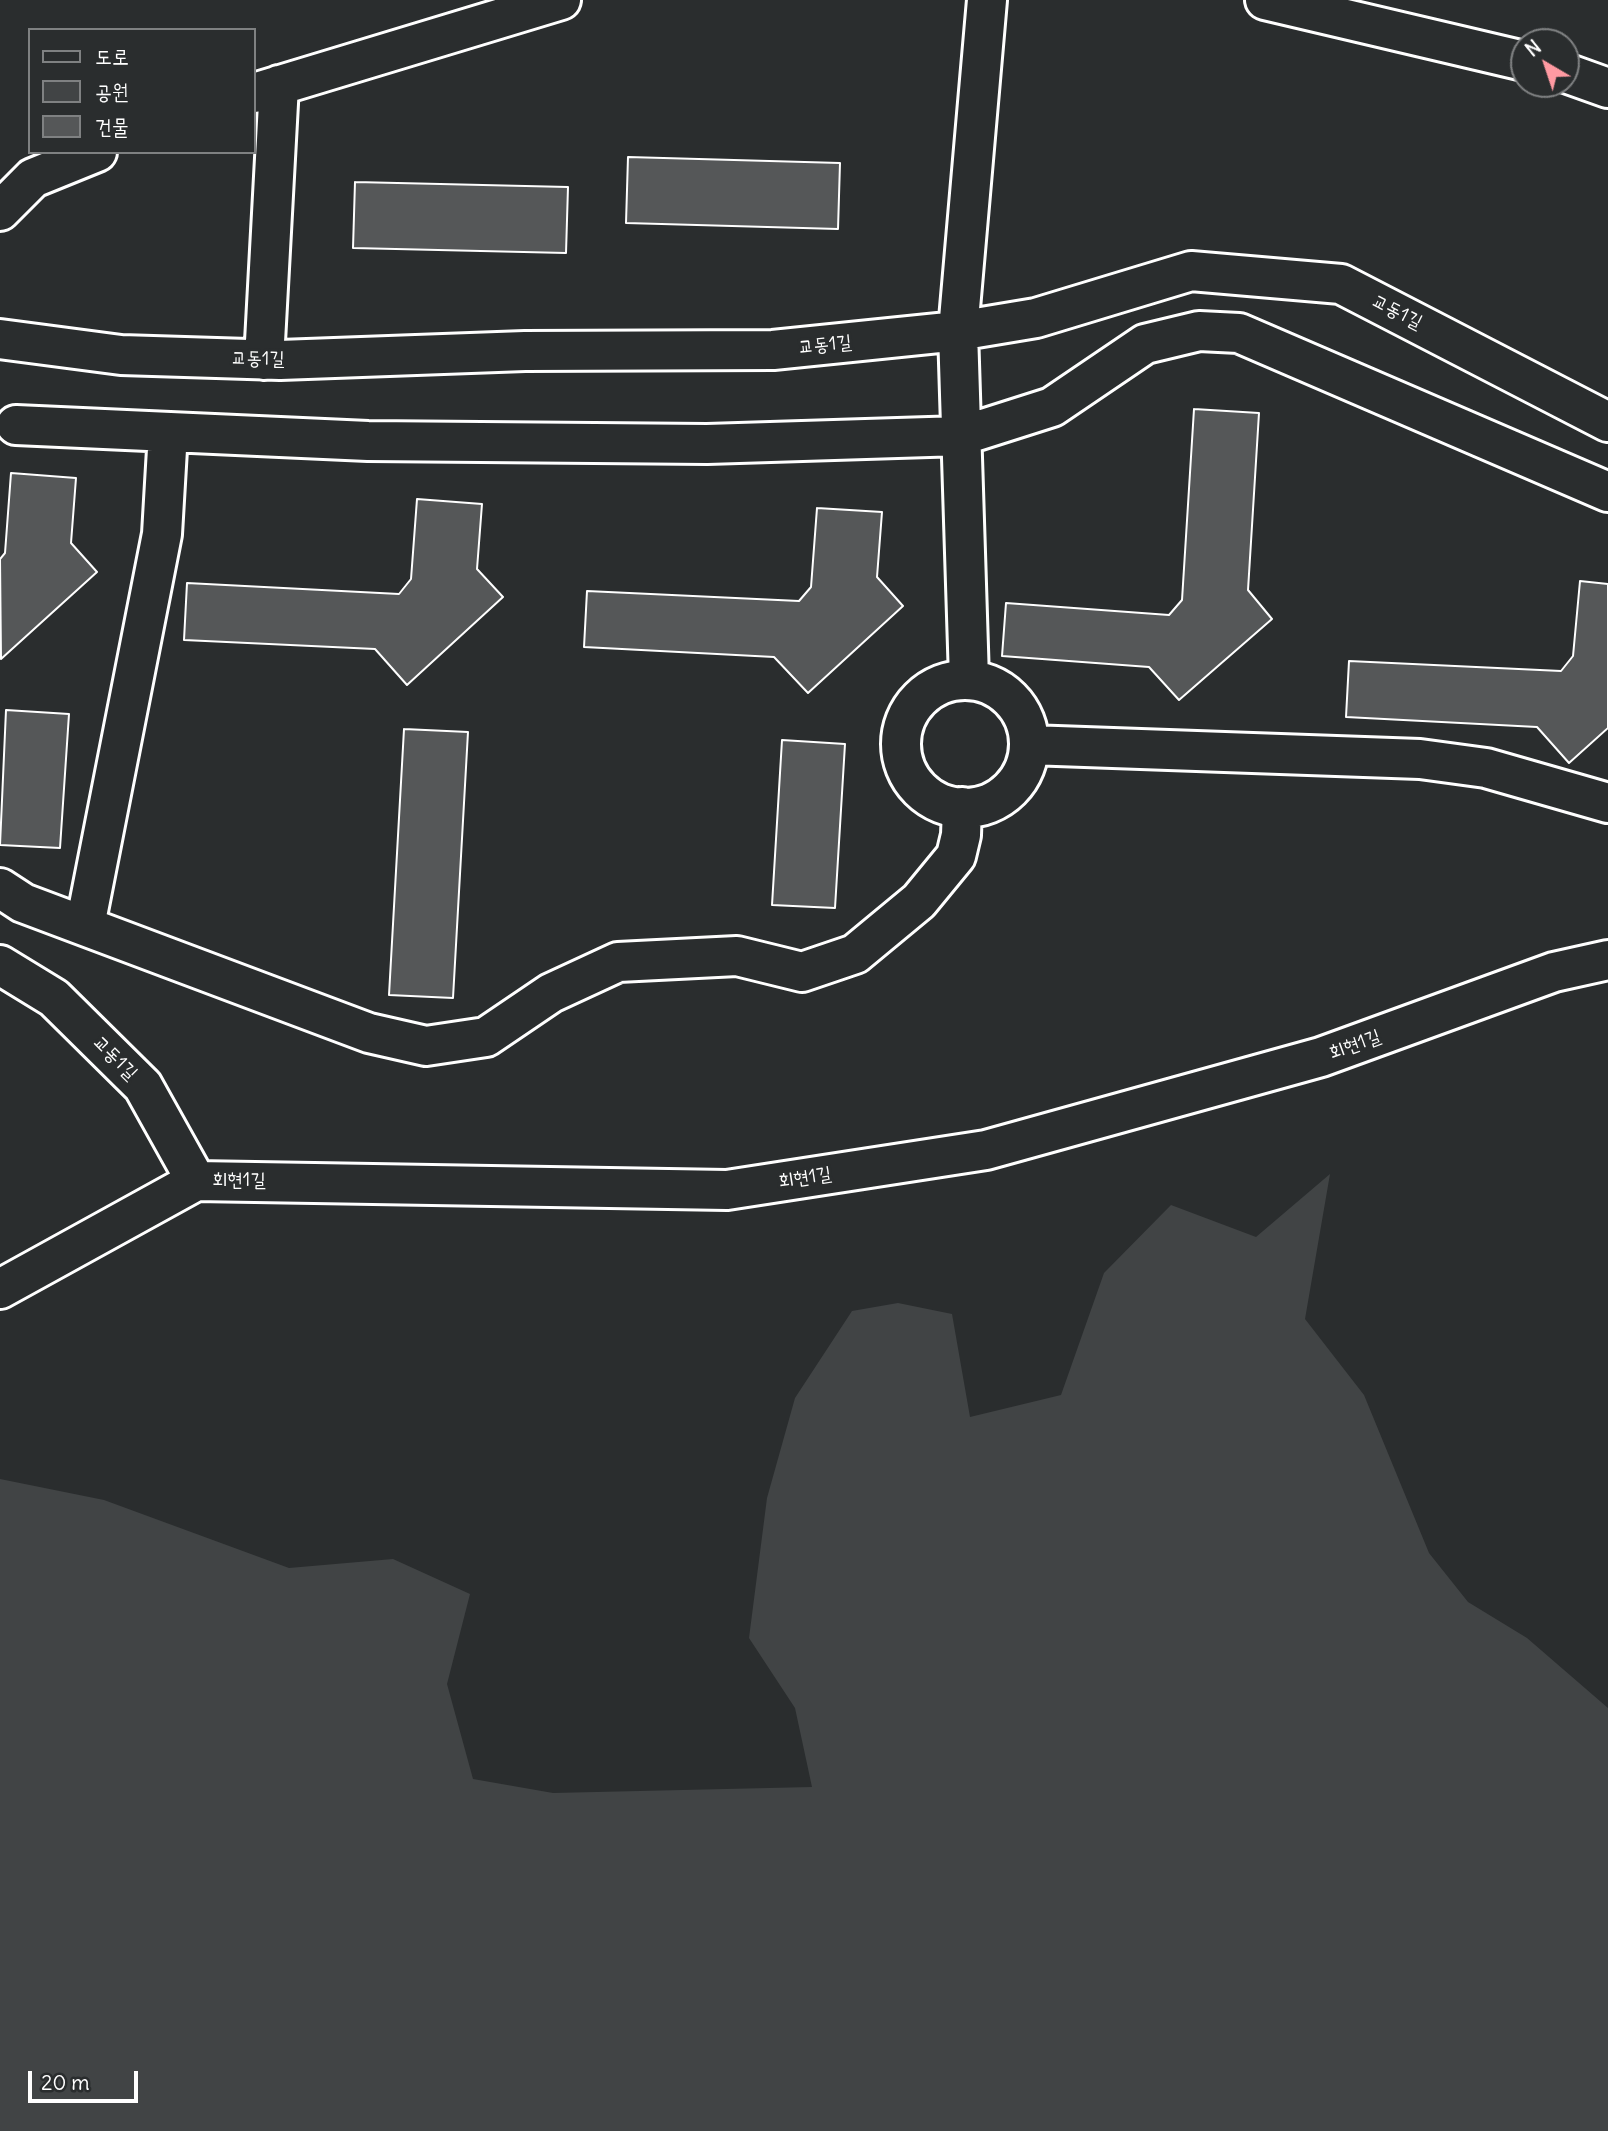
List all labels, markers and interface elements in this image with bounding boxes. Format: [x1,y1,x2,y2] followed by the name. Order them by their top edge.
[28,28,256,154] legend
[1510,28,1580,98] north arrow
[1520,35,1546,62] text: N
[95,43,129,70] text: 도로
[95,78,129,105] text: 공원
[95,113,129,140] text: 건물
[1368,290,1426,334] street label: 교동1길
[797,331,853,359] street label: 교동1길
[231,347,285,371] street label: 교동1길
[1326,1025,1384,1065] street label: 회현1길
[88,1031,142,1085] street label: 교동1길
[777,1163,833,1193] street label: 회현1길
[212,1170,266,1192] street label: 회현1길
[32,2058,142,2102] scale bar
[41,2069,90,2096] text: 20 m

